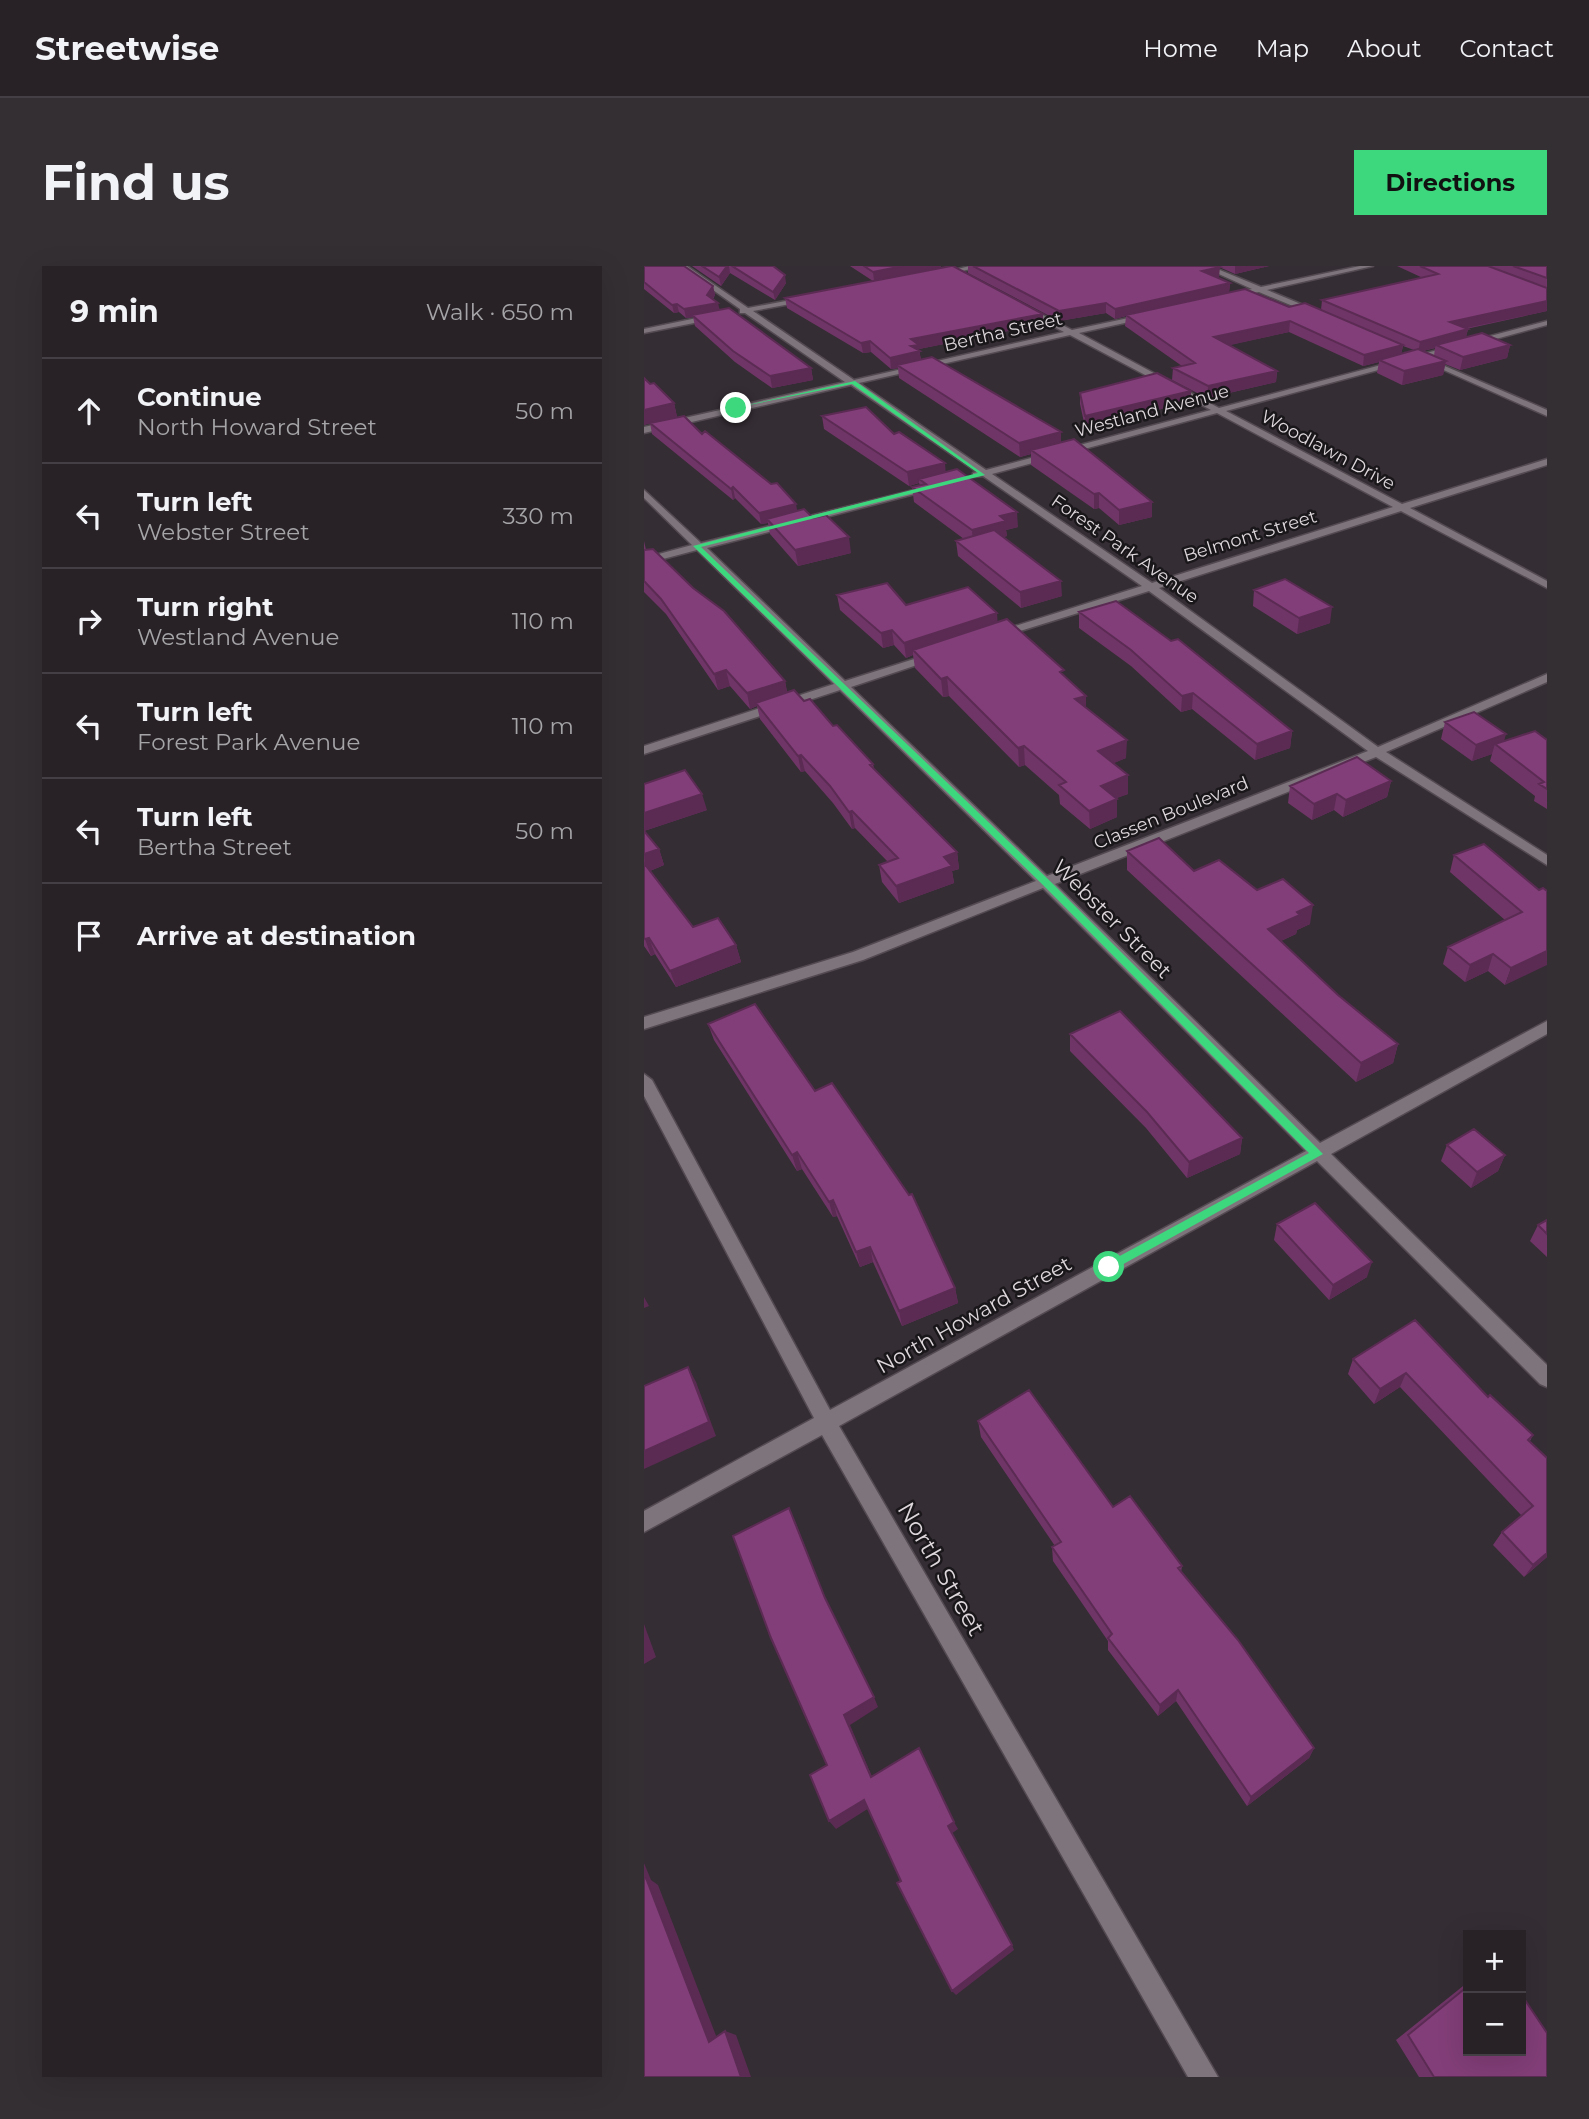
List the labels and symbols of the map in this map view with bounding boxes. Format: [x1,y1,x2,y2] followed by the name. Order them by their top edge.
[941,308,1065,356] street label: Bertha Street
[1073,380,1231,442] street label: Westland Avenue
[720,392,751,423] route end
[1257,405,1399,495] street label: Woodlawn Drive
[1047,490,1203,608] street label: Forest Park Avenue
[1181,505,1319,567] street label: Belmont Street
[1090,772,1252,854] street label: Classen Boulevard
[1048,854,1177,983] street label: Webster Street
[872,1251,1076,1379] street label: North Howard Street
[1093,1251,1124,1282] route start
[892,1497,991,1641] street label: North Street

